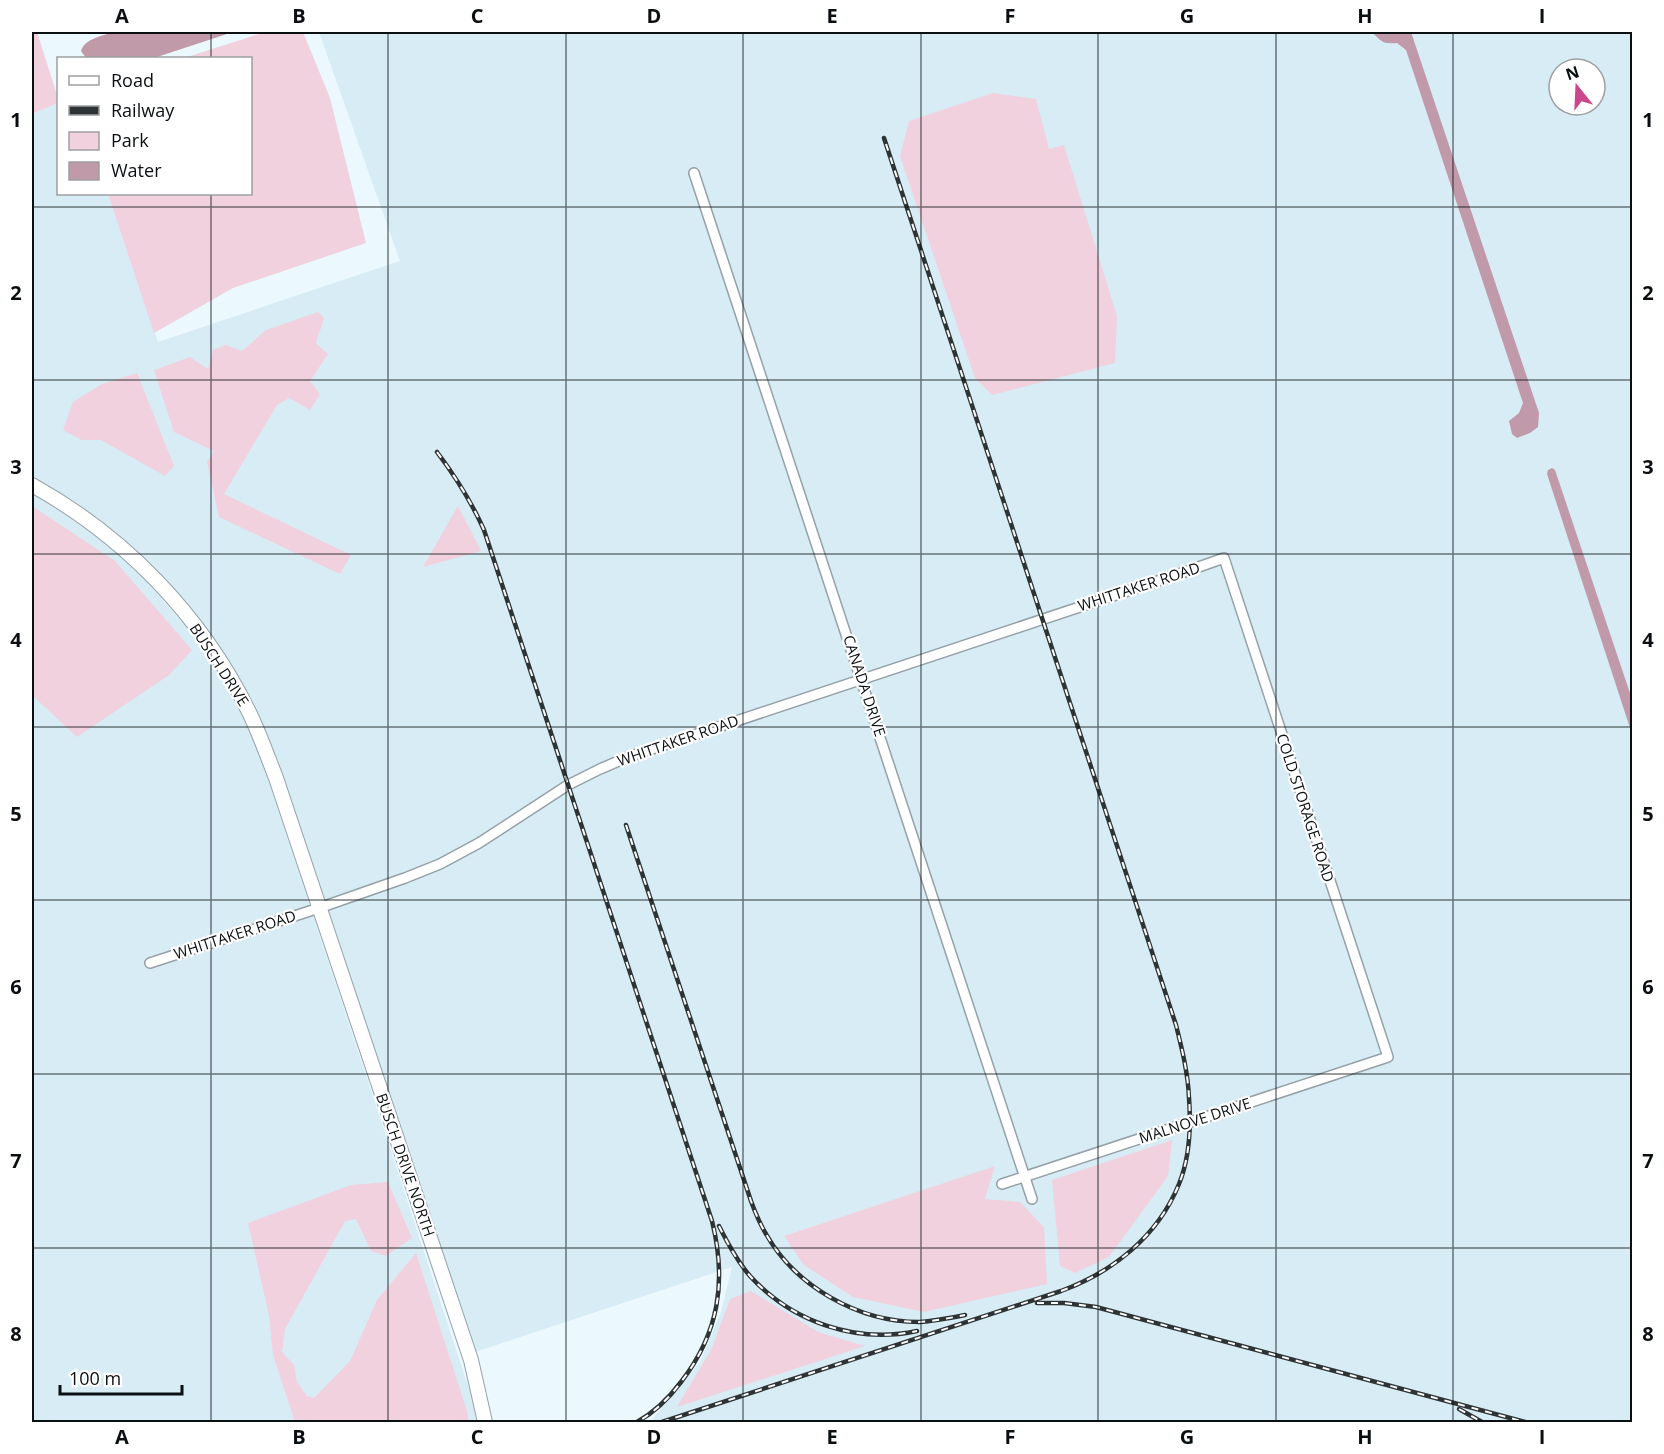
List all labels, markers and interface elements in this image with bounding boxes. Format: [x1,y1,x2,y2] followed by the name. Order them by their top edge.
[115,2,129,29] text: A
[292,2,306,29] text: B
[471,2,484,29] text: C
[647,2,661,29] text: D
[826,2,838,29] text: E
[1005,2,1015,29] text: F
[1180,2,1194,29] text: G
[1357,2,1373,29] text: H
[1539,2,1545,29] text: I
[57,57,252,195] legend
[1547,57,1607,117] north arrow
[1563,60,1582,85] text: N
[111,68,154,92] text: Road
[111,98,175,122] text: Railway
[10,106,22,133] text: 1
[1642,106,1654,133] text: 1
[111,128,149,152] text: Park
[111,158,162,182] text: Water
[10,279,22,306] text: 2
[1642,279,1654,306] text: 2
[10,453,22,480] text: 3
[1642,453,1654,480] text: 3
[1075,557,1202,615] street label: WHITTAKER ROAD
[186,619,254,710] street label: BUSCH DRIVE
[10,626,22,653] text: 4
[1642,626,1654,653] text: 4
[839,632,891,739] street label: CANADA DRIVE
[614,710,741,770] street label: WHITTAKER ROAD
[1272,731,1339,885] street label: COLD STORAGE ROAD
[10,800,22,827] text: 5
[1642,800,1654,827] text: 5
[171,905,298,963] street label: WHITTAKER ROAD
[10,973,22,1000] text: 6
[1642,973,1654,1000] text: 6
[372,1090,440,1239] street label: BUSCH DRIVE NORTH
[1136,1093,1253,1148] street label: MALNOVE DRIVE
[10,1147,22,1174] text: 7
[1642,1147,1654,1174] text: 7
[10,1320,22,1347] text: 8
[1642,1320,1654,1347] text: 8
[60,1358,182,1396] scale bar
[69,1366,121,1390] text: 100 m
[115,1423,129,1450] text: A
[292,1423,306,1450] text: B
[471,1423,484,1450] text: C
[647,1423,661,1450] text: D
[826,1423,838,1450] text: E
[1005,1423,1015,1450] text: F
[1180,1423,1194,1450] text: G
[1357,1423,1373,1450] text: H
[1539,1423,1545,1450] text: I

